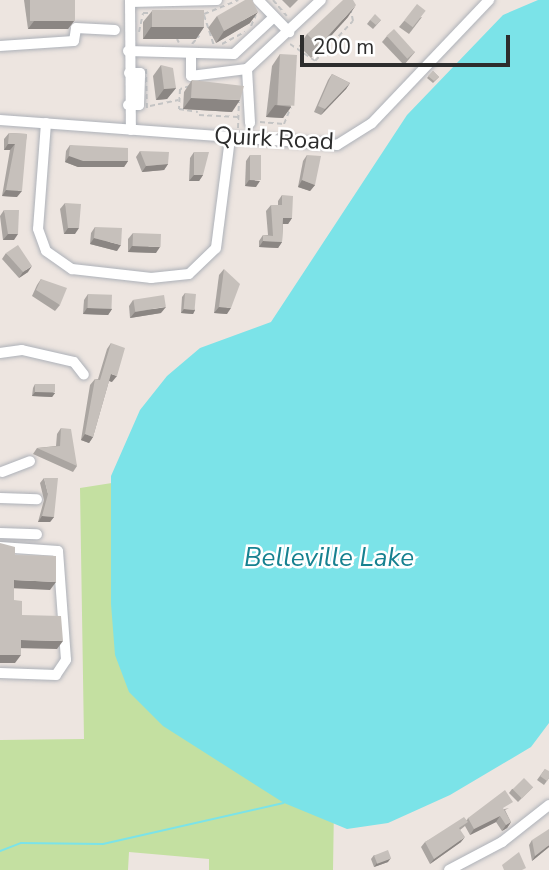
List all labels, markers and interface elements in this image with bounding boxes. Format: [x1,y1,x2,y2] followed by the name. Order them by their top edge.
[304,21,514,65] scale bar
[313,33,374,61] text: 200 m
[213,121,335,157] street label: Quirk Road
[244,542,414,574] water label: Belleville Lake

